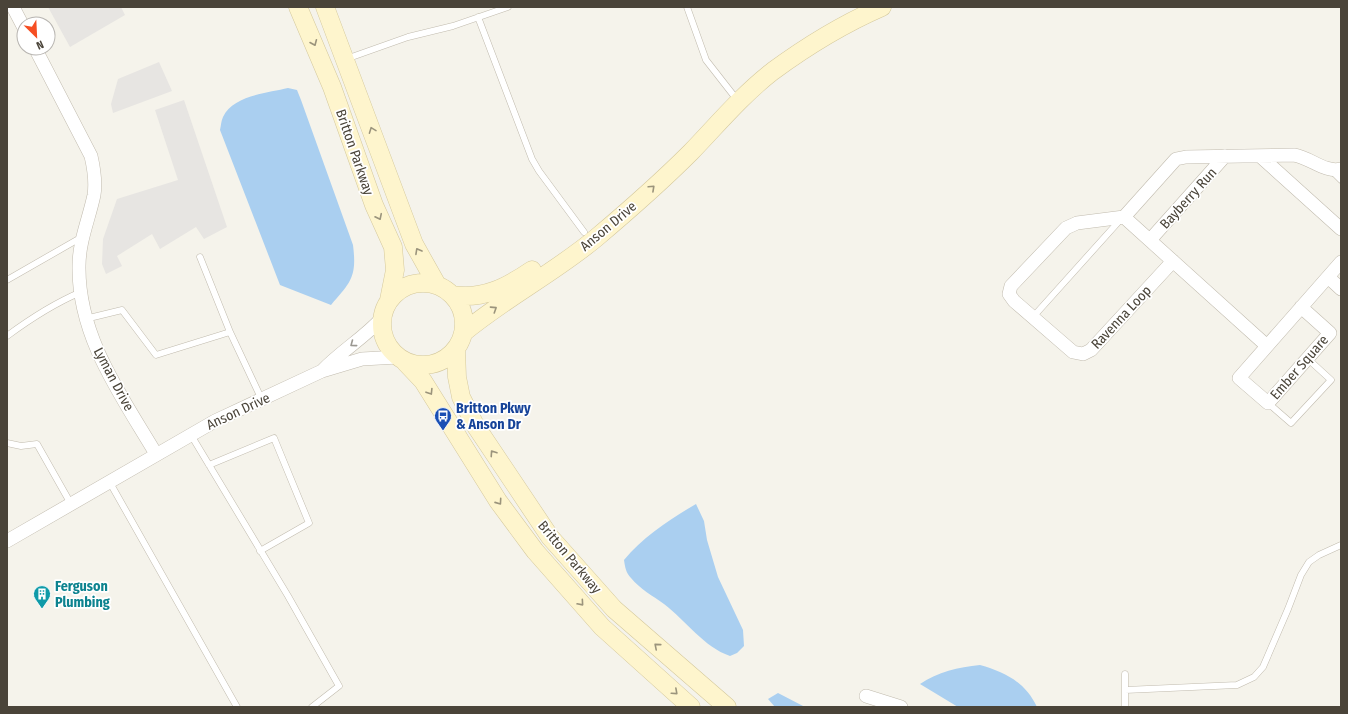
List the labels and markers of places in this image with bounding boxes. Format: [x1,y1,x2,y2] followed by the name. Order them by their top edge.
[456,400,531,433] place label: Britton Pkwy & Anson Dr
[433,406,453,431] bus stop icon: Britton Pkwy & Anson Dr
[55,578,110,611] place label: Ferguson Plumbing
[32,584,52,609] building icon: Ferguson Plumbing

